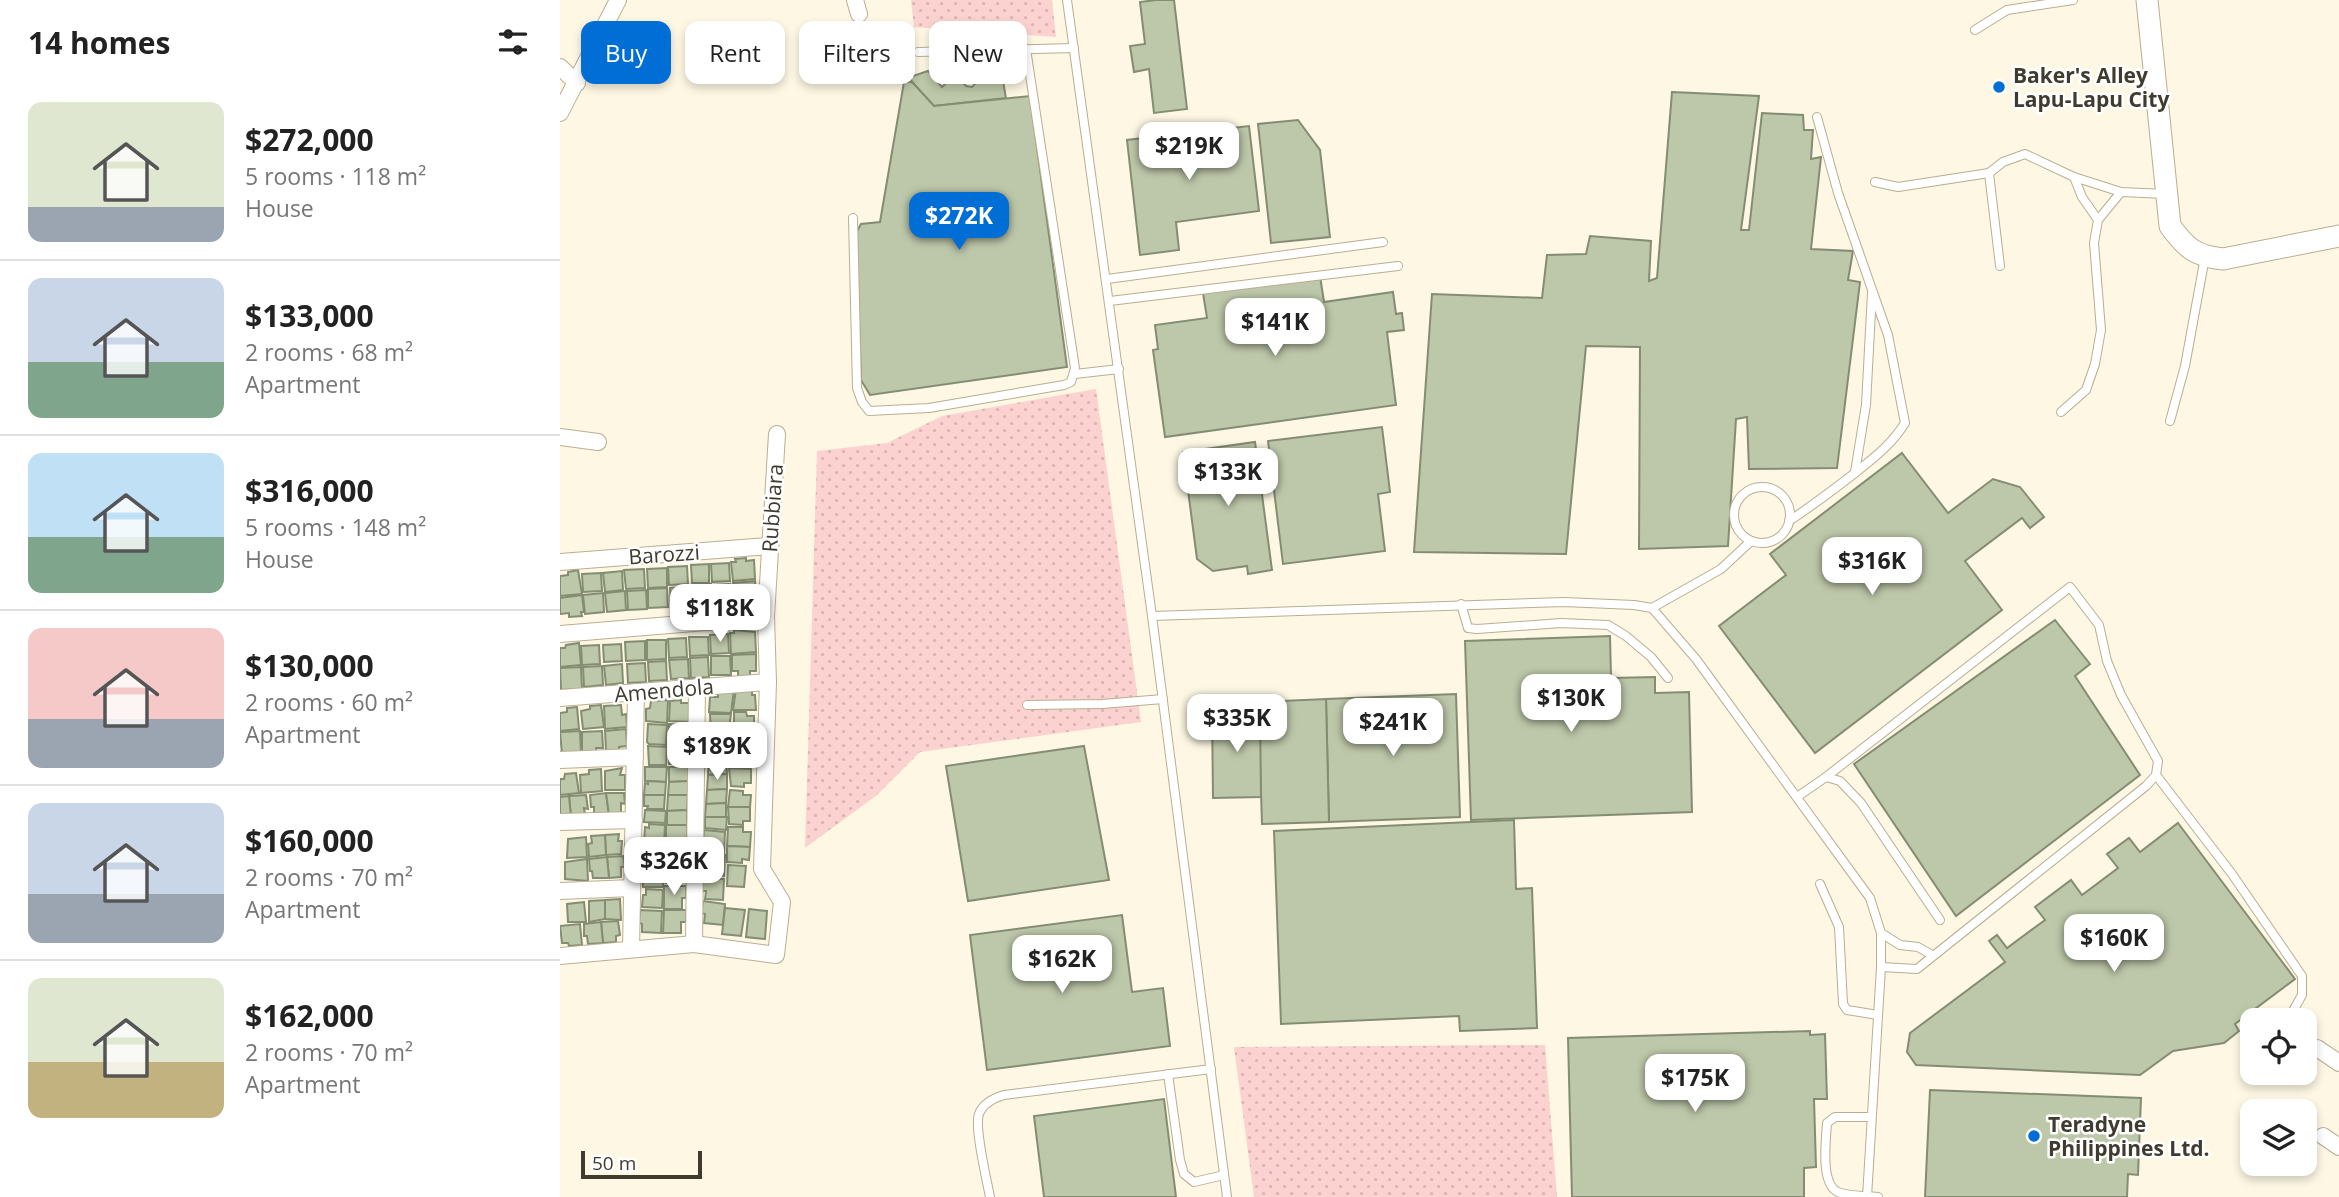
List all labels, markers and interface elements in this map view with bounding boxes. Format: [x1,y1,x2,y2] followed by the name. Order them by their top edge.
[581,21,671,84] chip: Buy
[685,21,785,84] chip: Rent
[799,21,915,84] chip: Filters
[929,21,1027,84] chip: New
[28,22,171,63] text: 14 homes
[494,23,532,61] icon: filters
[2013,61,2169,113] place label: Baker's Alley Lapu-Lapu City
[1991,79,2007,95] marker: Baker's Alley Lapu-Lapu City
[245,119,374,160] text: $272,000
[1140,122,1238,182] pin: $219K
[1155,129,1223,161] text: $219K
[84,130,168,214] icon: home
[245,160,426,192] text: 5 rooms · 118 m²
[245,192,314,224] text: House
[910,192,1008,252] pin: $272K
[925,199,993,231] text: $272K
[245,295,374,336] text: $133,000
[1226,298,1324,358] pin: $141K
[1241,305,1309,337] text: $141K
[84,306,168,390] icon: home
[245,336,413,368] text: 2 rooms · 68 m²
[245,368,361,400] text: Apartment
[1179,448,1277,508] pin: $133K
[1194,455,1262,487] text: $133K
[755,463,789,553] street label: Rubbiara
[245,470,374,511] text: $316,000
[84,481,168,565] icon: home
[245,511,426,543] text: 5 rooms · 148 m²
[627,538,701,570] street label: Barozzi
[1823,538,1921,597] pin: $316K
[245,543,314,575] text: House
[1838,544,1906,576] text: $316K
[671,584,769,644] pin: $118K
[686,591,754,623] text: $118K
[245,645,374,686] text: $130,000
[84,656,168,740] icon: home
[613,672,715,708] street label: Amendola
[1522,674,1620,734] pin: $130K
[1537,681,1605,713] text: $130K
[245,686,413,718] text: 2 rooms · 60 m²
[1188,694,1286,754] pin: $335K
[1344,698,1442,758] pin: $241K
[1203,701,1271,733] text: $335K
[1359,705,1427,737] text: $241K
[245,718,361,750] text: Apartment
[668,722,766,782] pin: $189K
[683,729,751,761] text: $189K
[245,820,374,861] text: $160,000
[84,831,168,915] icon: home
[625,838,723,897] pin: $326K
[640,844,708,876] text: $326K
[245,861,413,893] text: 2 rooms · 70 m²
[245,893,361,925] text: Apartment
[2065,914,2163,974] pin: $160K
[2080,921,2148,953] text: $160K
[1013,936,1111,995] pin: $162K
[1028,942,1096,974] text: $162K
[245,995,374,1036] text: $162,000
[84,1006,168,1090] icon: home
[2240,1008,2317,1176] map controls
[2240,1008,2317,1085] button: locate
[245,1036,413,1068] text: 2 rooms · 70 m²
[1646,1054,1744,1114] pin: $175K
[1661,1061,1729,1093] text: $175K
[245,1068,361,1100] text: Apartment
[2240,1099,2317,1176] button: layers
[2048,1110,2210,1162] place label: Teradyne Philippines Ltd.
[2026,1128,2042,1144] marker: Teradyne Philippines Ltd.
[581,1148,702,1180] scale bar
[592,1150,636,1176] text: 50 m

